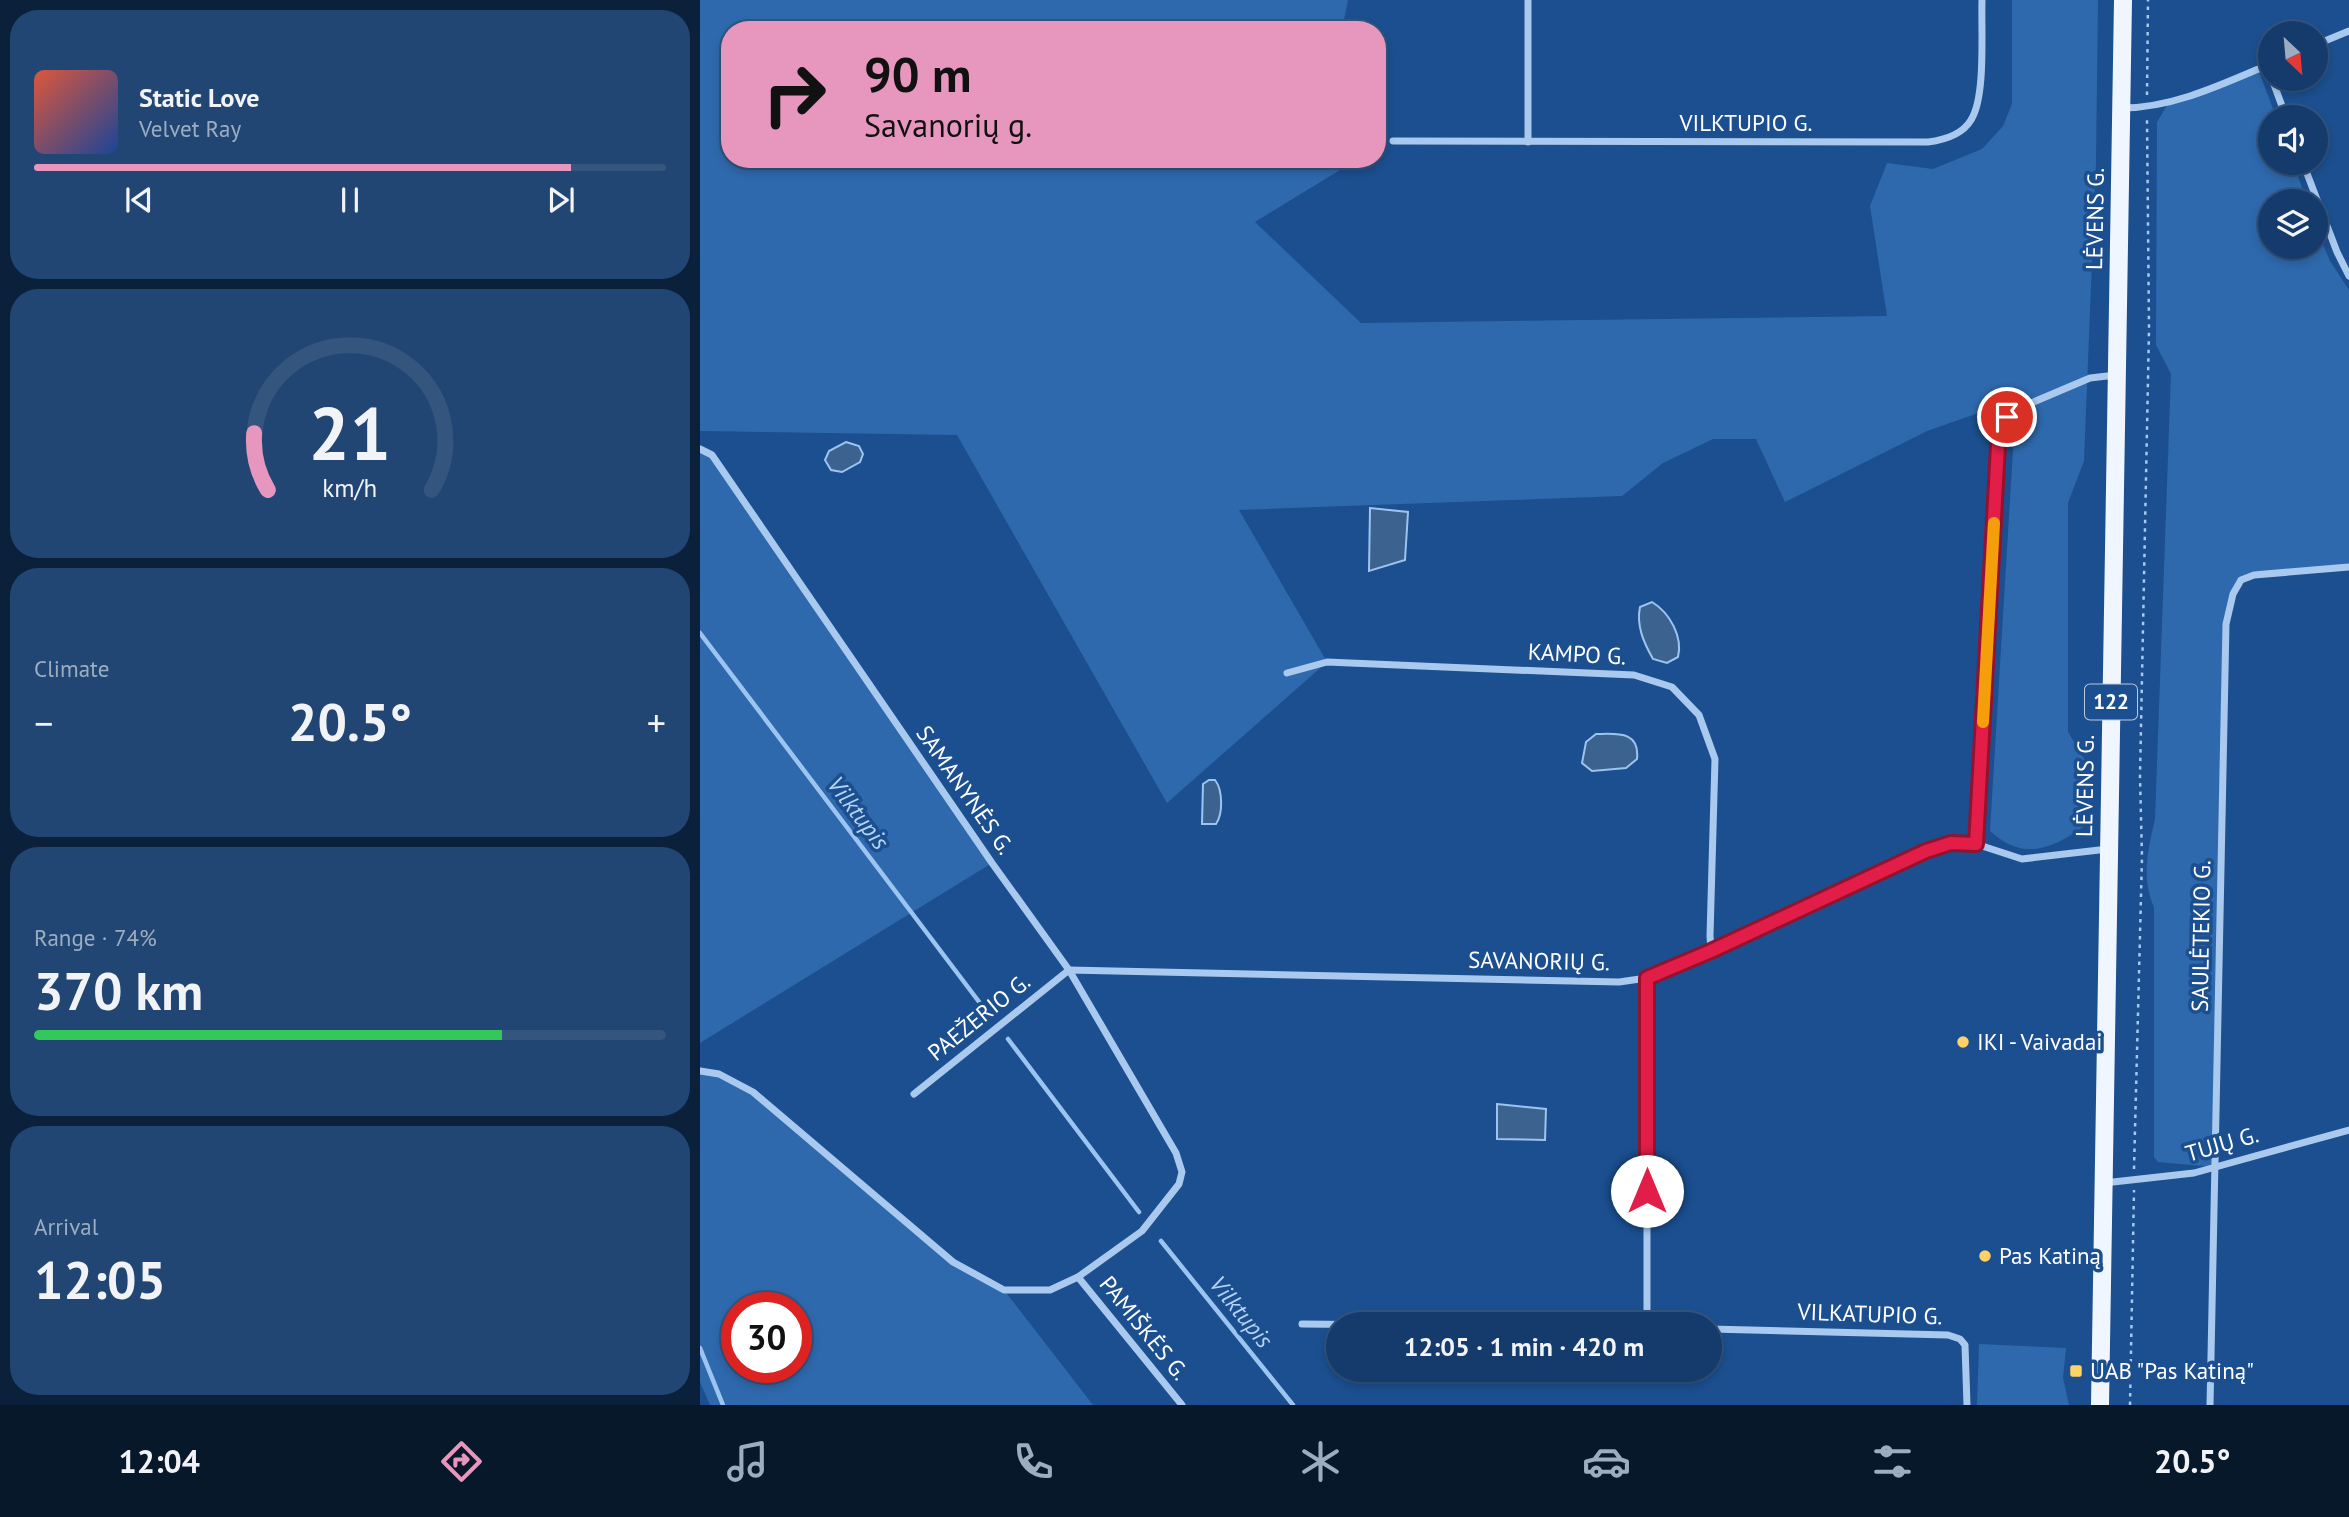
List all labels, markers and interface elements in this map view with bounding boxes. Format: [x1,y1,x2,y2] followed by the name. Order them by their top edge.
[2258,21,2328,91] north arrow
[2258,21,2328,259] map controls
[864,42,971,106] text: 90 m
[749,49,840,140] icon: right
[139,81,260,114] text: Static Love
[864,104,1032,146] text: Savanorių g.
[2258,105,2328,175] button: sound
[1678,108,1813,137] street label: VILKTUPIO G.
[139,114,241,143] text: Velvet Ray
[2079,168,2110,270] street label: LĖVENS G.
[120,181,158,219] icon: previous
[331,181,369,219] icon: pause
[542,181,580,219] icon: next
[2258,189,2328,259] button: layers
[309,386,391,480] text: 21
[1977,387,2037,447] pin
[1988,398,2026,436] icon: arrive
[323,471,377,503] text: km/h
[1527,636,1627,671] street label: KAMPO G.
[34,654,109,683] text: Climate
[2085,684,2137,720] road number: 122
[288,688,412,755] text: 20.5°
[34,698,53,747] text: −
[647,698,666,747] text: +
[910,720,1021,860] street label: SAMANYNĖS G.
[2069,735,2100,837] street label: LĖVENS G.
[821,770,896,856] water label: Vilktupis
[2185,860,2216,1012] street label: SAULĖTEKIO G.
[34,923,157,952] text: Range · 74%
[1468,945,1610,976] street label: SAVANORIŲ G.
[34,957,203,1024] text: 370 km
[922,967,1036,1067] street label: PAEŽERIO G.
[1977,1027,2103,1056] place label: IKI - Vaivadai
[1955,1034,1971,1050] marker: IKI - Vaivadai
[2182,1119,2262,1168] street label: TUJŲ G.
[1610,1154,1684,1228] position arrow
[34,1212,98,1241] text: Arrival
[1999,1241,2101,1270] place label: Pas Katiną
[34,1246,166,1313] text: 12:05
[1977,1248,1993,1264] marker: Pas Katiną
[1203,1269,1280,1354] water label: Vilktupis
[1094,1270,1195,1386] street label: PAMIŠKĖS G.
[721,1292,812,1383] speed limit sign: 30
[1796,1296,1943,1331] street label: VILKATUPIO G.
[1404,1330,1644,1363] text: 12:05 · 1 min · 420 m
[2090,1356,2254,1385] place label: UAB "Pas Katiną"
[2068,1363,2084,1379] marker: UAB "Pas Katiną"
[437,1437,486,1486] icon: directions
[723,1437,772,1486] icon: music
[1009,1437,1058,1486] icon: phone
[1296,1437,1345,1486] icon: climate
[1582,1437,1631,1486] icon: car
[1868,1437,1917,1486] icon: filters
[119,1440,200,1482] text: 12:04
[2154,1440,2230,1482] text: 20.5°

